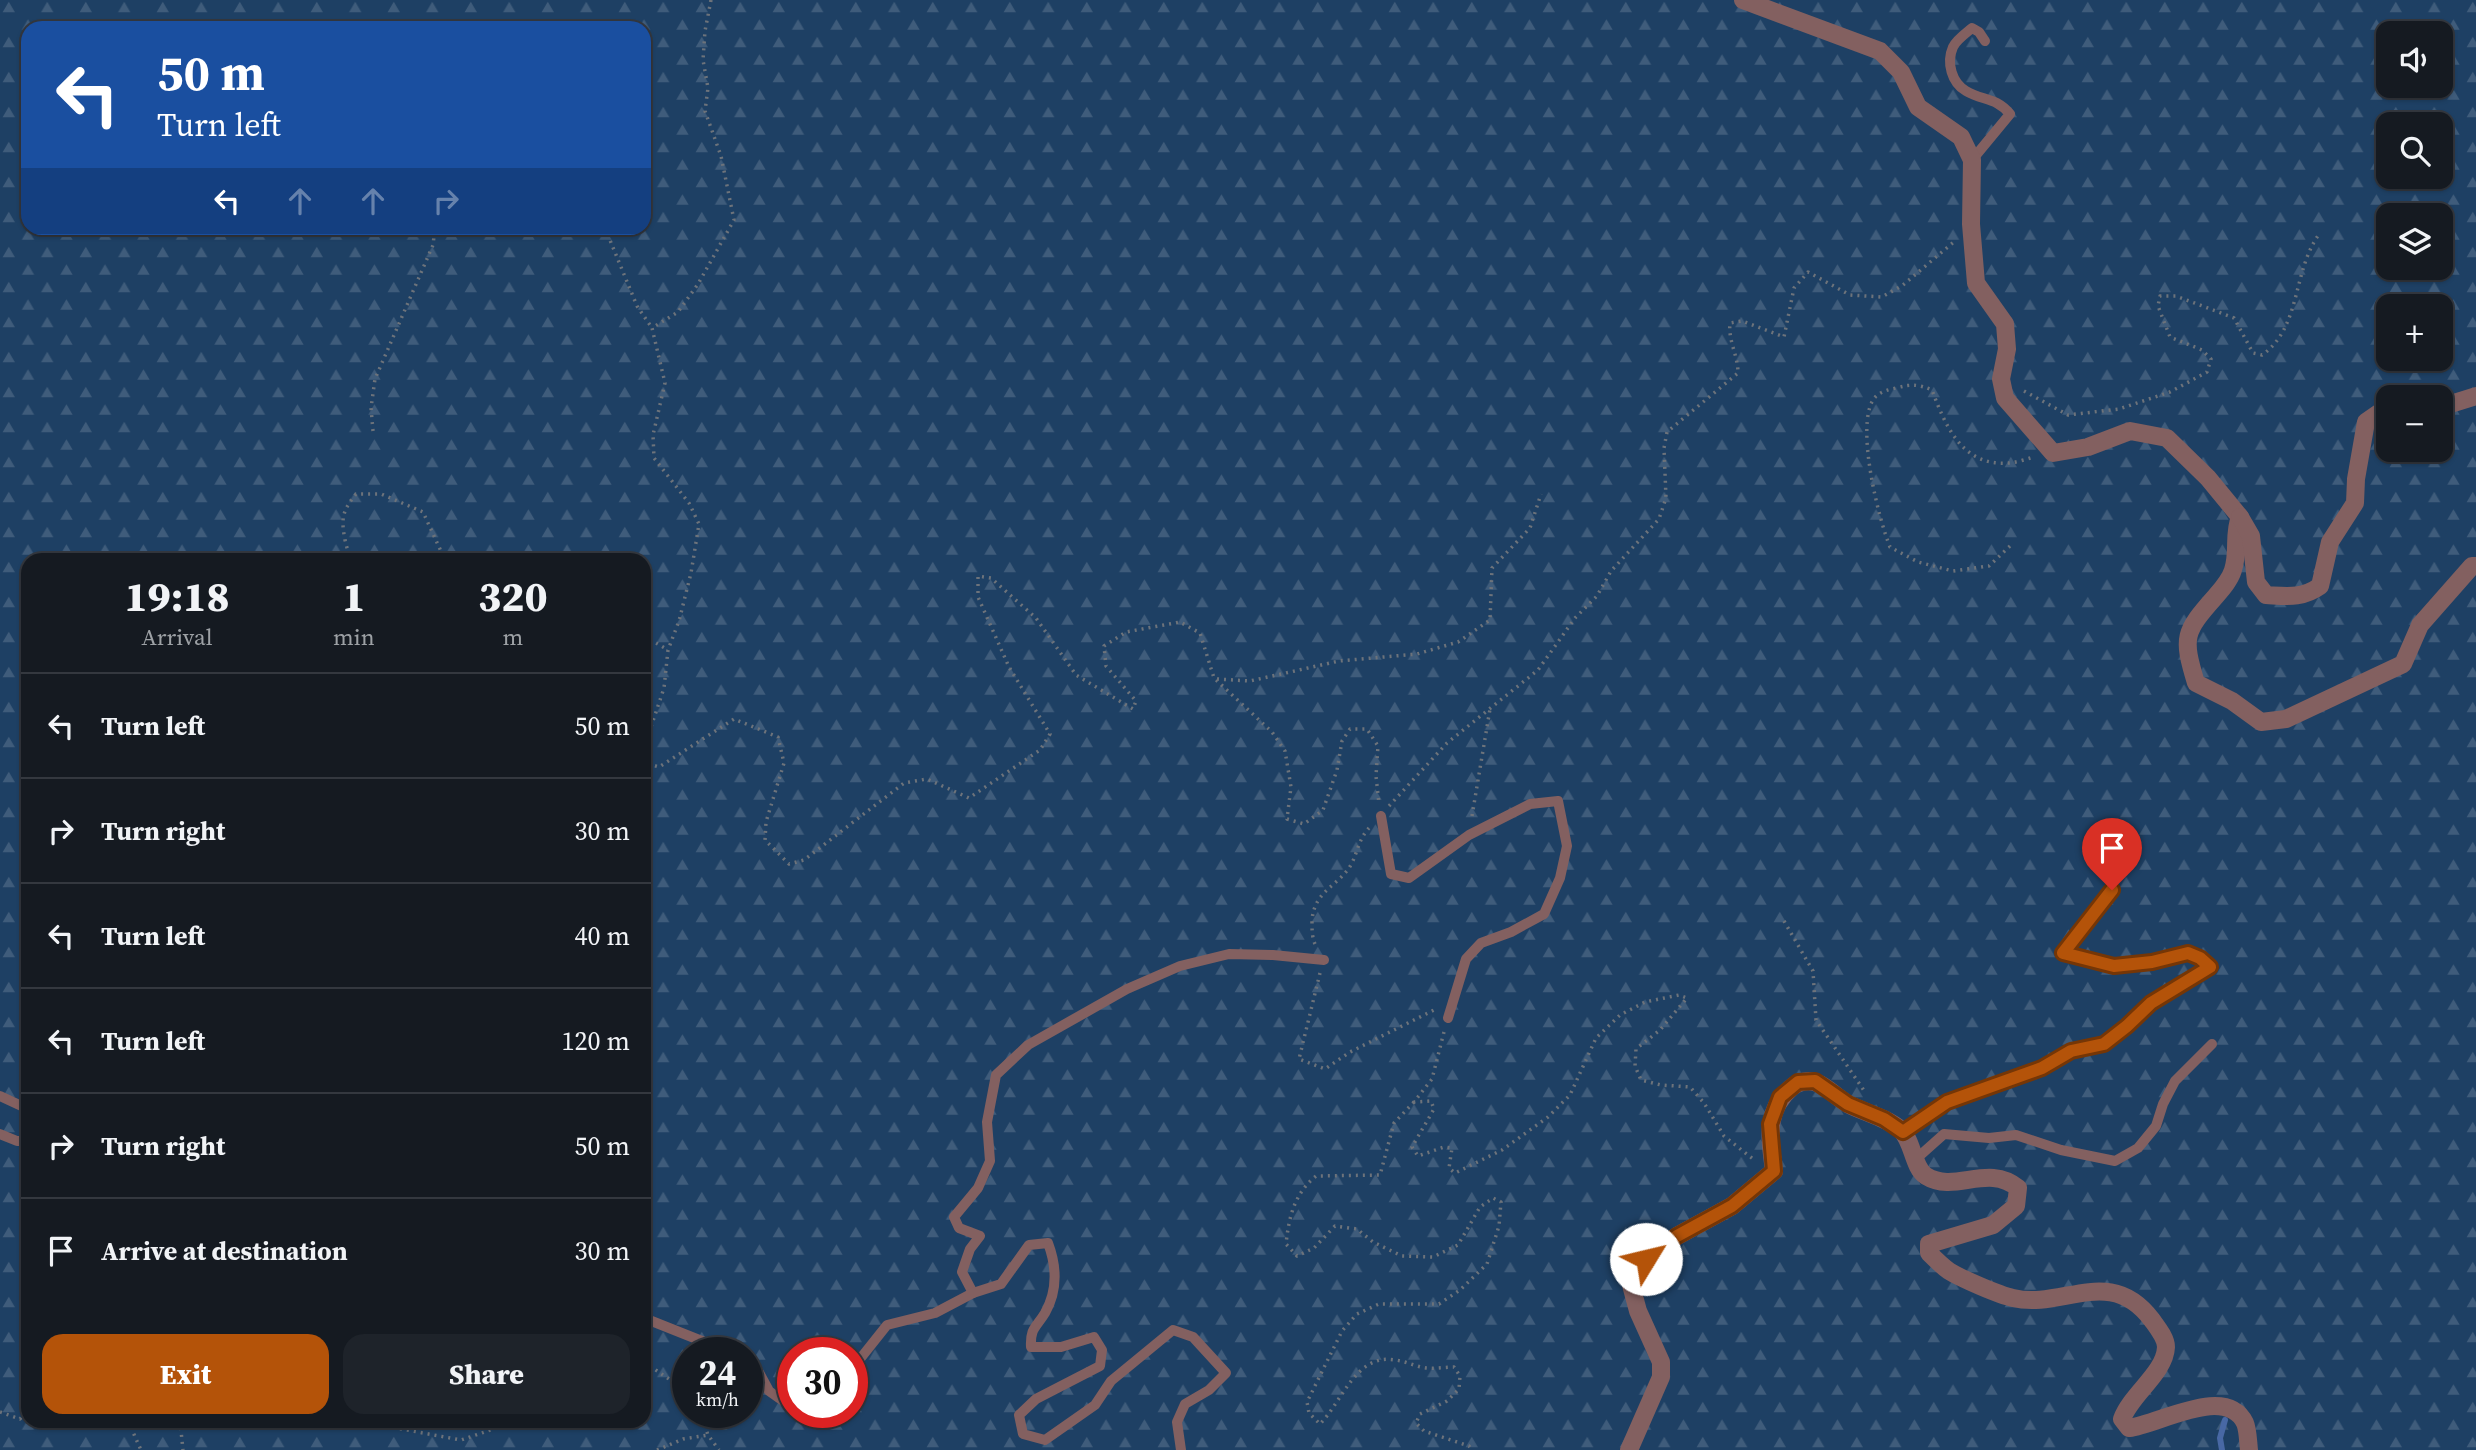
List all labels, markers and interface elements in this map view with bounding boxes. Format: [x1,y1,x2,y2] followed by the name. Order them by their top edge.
[2376,21,2453,462] map controls
[2376,21,2453,98] button: sound
[157,39,265,106] text: 50 m
[42,49,133,140] icon: left
[157,103,281,147] text: Turn left
[2376,112,2453,189] button: search
[208,182,246,220] icon: left
[281,182,319,220] icon: ahead
[354,182,392,220] icon: ahead
[427,182,465,220] icon: right
[2376,203,2453,280] button: layers
[2376,294,2453,371] button: +
[2376,385,2453,462] button: −
[124,567,230,625] text: 19:18
[342,567,365,625] text: 1
[478,567,548,625] text: 320
[142,621,213,653] text: Arrival
[333,621,375,653] text: min
[502,621,523,653] text: m
[42,707,80,745] icon: left
[101,708,205,744] text: Turn left
[575,708,630,744] text: 50 m
[42,812,80,850] icon: right
[101,813,225,849] text: Turn right
[575,813,630,849] text: 30 m
[2082,818,2142,890] pin
[2093,829,2131,867] icon: arrive
[42,917,80,955] icon: left
[101,918,205,954] text: Turn left
[575,918,630,954] text: 40 m
[42,1022,80,1060] icon: left
[101,1023,205,1059] text: Turn left
[562,1023,630,1059] text: 120 m
[42,1127,80,1165] icon: right
[101,1128,225,1164] text: Turn right
[575,1128,630,1164] text: 50 m
[1609,1222,1683,1296] position arrow
[42,1232,80,1270] icon: arrive
[101,1233,348,1269] text: Arrive at destination
[575,1233,630,1269] text: 30 m
[42,1334,329,1414] button: Exit
[343,1334,630,1414] button: Share
[777,1337,868,1428] speed limit sign: 30
[699,1349,736,1397] text: 24
[696,1387,739,1412] text: km/h

